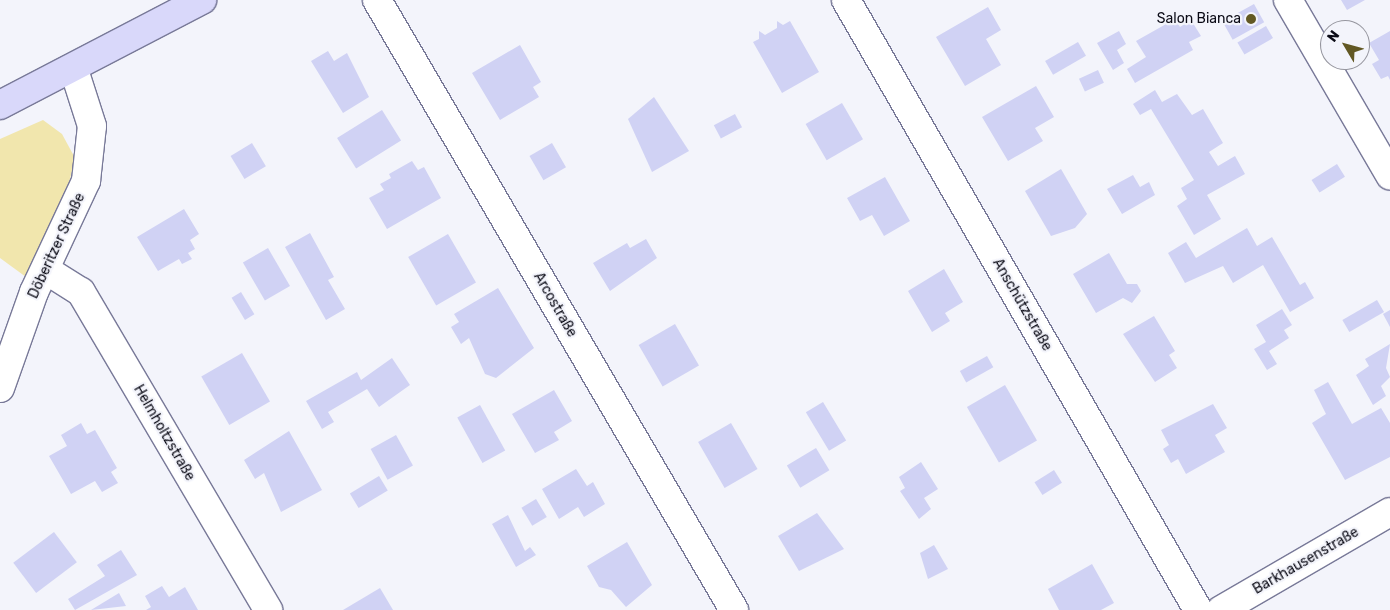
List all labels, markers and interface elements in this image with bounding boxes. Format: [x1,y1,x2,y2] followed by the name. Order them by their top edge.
[1157,11,1241,27] place label: Salon Bianca
[1245,13,1257,25] marker: Salon Bianca
[1320,20,1370,70] north arrow
[1324,27,1343,45] text: N
[25,190,89,302] street label: Döberitzer Straße
[989,256,1055,354] street label: Anschützstraße
[530,270,580,340] street label: Arcostraße
[130,382,198,484] street label: Helmholtzstraße
[1250,524,1362,598] street label: Barkhausenstraße

